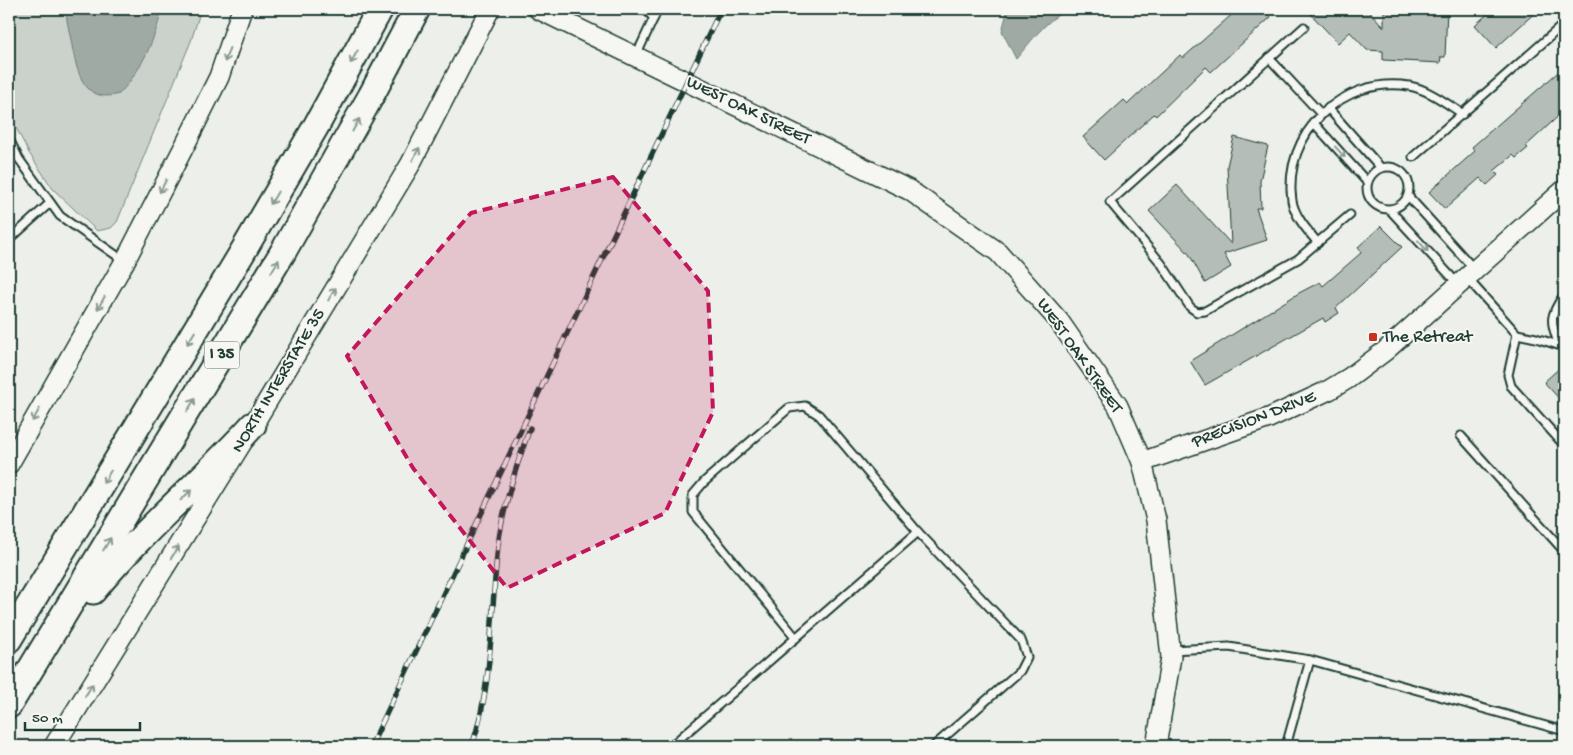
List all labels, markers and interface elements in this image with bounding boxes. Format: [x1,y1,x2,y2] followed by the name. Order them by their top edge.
[221,47,231,63] one-way arrow
[349,49,359,64] one-way arrow
[682,72,815,151] street label: WEST OAK STREET
[351,117,361,132] one-way arrow
[1334,146,1346,159] one-way arrow
[411,147,421,162] one-way arrow
[158,178,167,193] one-way arrow
[269,191,279,205] one-way arrow
[1417,239,1429,252] one-way arrow
[270,258,280,273] one-way arrow
[328,287,338,301] one-way arrow
[1031,294,1127,419] street label: WEST OAK STREET
[95,296,105,310] one-way arrow
[228,305,330,457] street label: NORTH INTERSTATE 35
[1382,327,1474,348] place label: The Retreat
[186,330,196,344] one-way arrow
[1367,331,1379,343] marker: The Retreat
[204,342,240,368] road number: I 35
[1188,386,1320,454] street label: PRECISION DRIVE
[186,398,197,412] one-way arrow
[31,408,41,422] one-way arrow
[101,469,111,483] one-way arrow
[180,488,192,501] one-way arrow
[102,537,113,551] one-way arrow
[170,545,180,559] one-way arrow
[85,683,95,697] one-way arrow
[25,700,140,732] scale bar
[32,710,63,728] text: 50 m

